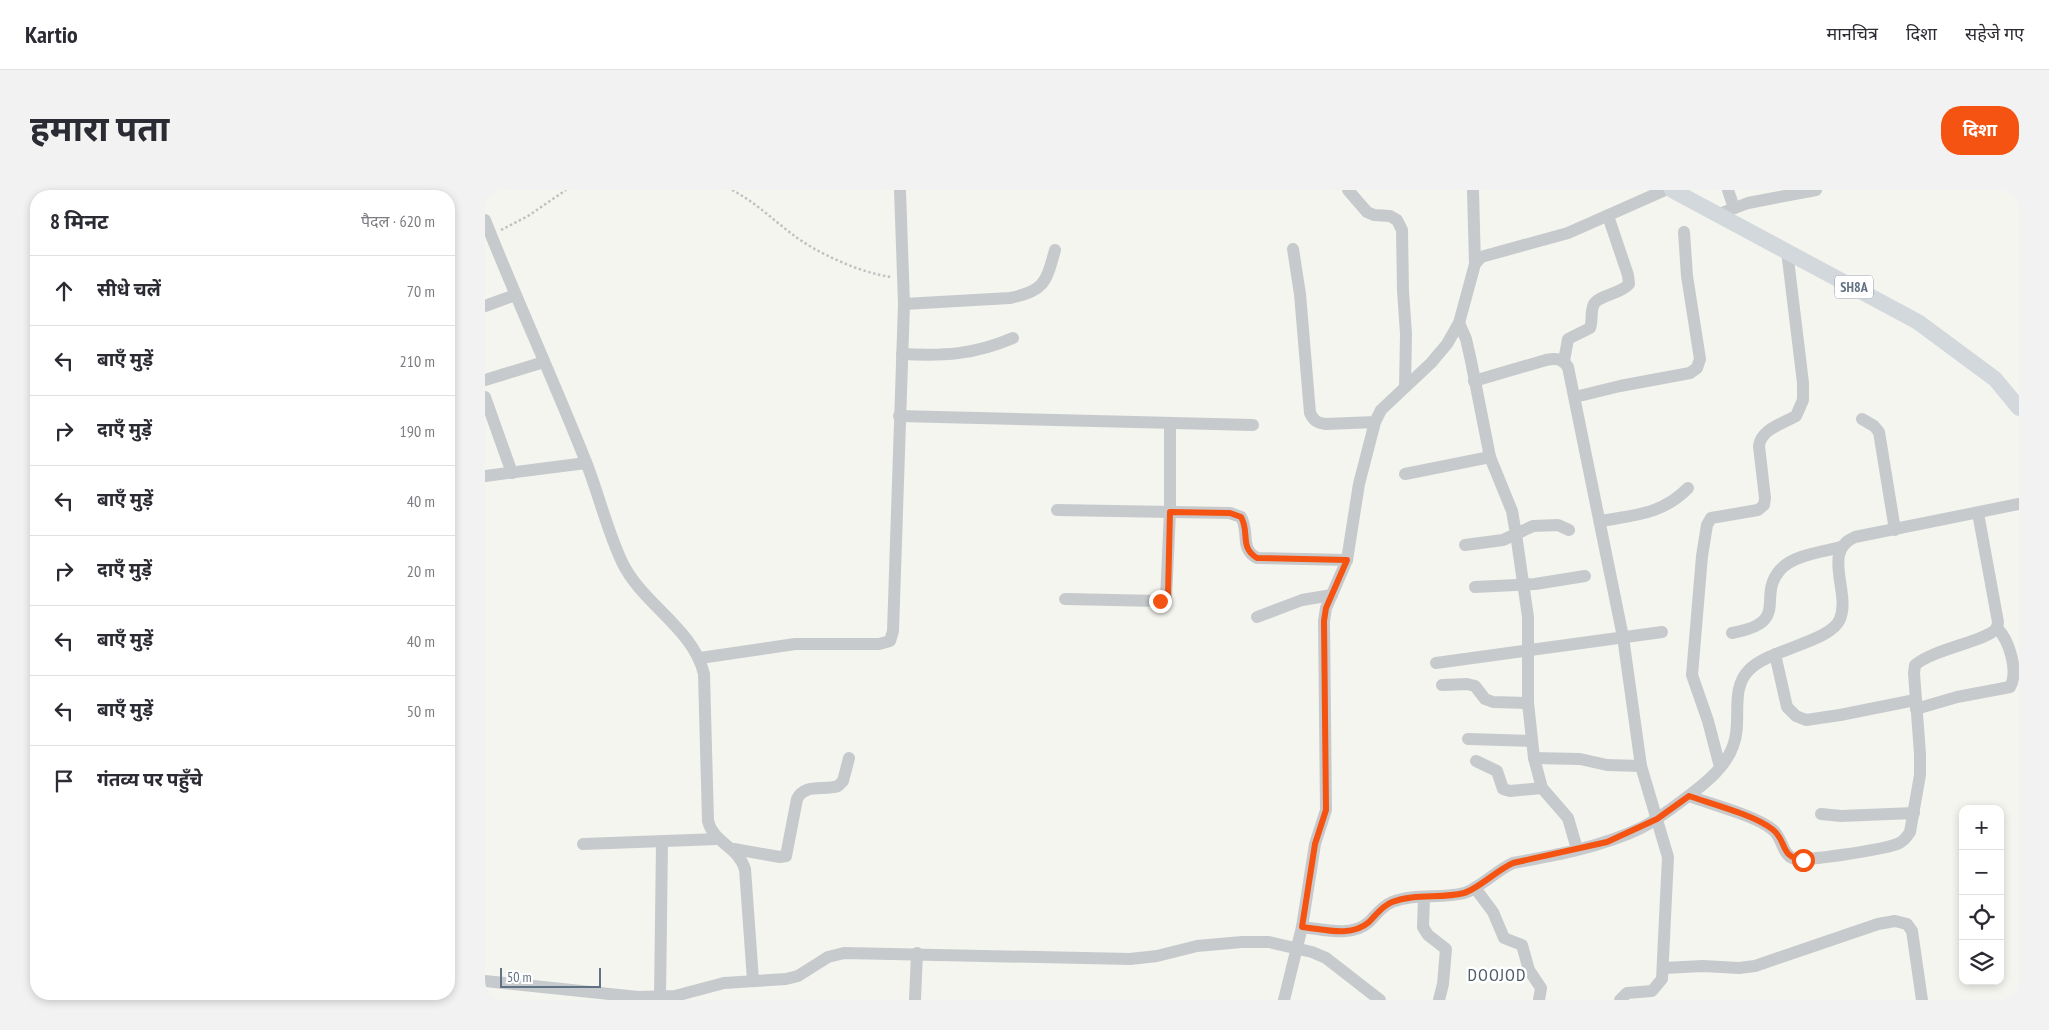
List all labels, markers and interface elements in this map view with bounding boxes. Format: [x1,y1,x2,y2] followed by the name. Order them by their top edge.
[25,19,78,50] text: Kartio
[1826,22,1878,45] text: मानचित्र
[1906,22,1937,45] text: दिशा
[1965,22,2024,45] text: सहेजे गए
[30,105,169,151] text: हमारा पता
[1941,106,2019,155] button: दिशा
[50,208,108,235] text: 8 मिनट
[361,211,435,231] text: पैदल · 620 m
[1835,275,1873,298] road number: SH8A
[50,277,78,305] icon: ahead
[97,277,161,301] text: सीधे चलें
[407,281,435,301] text: 70 m
[50,347,78,375] icon: left
[97,347,153,371] text: बाएँ मुड़ें
[400,351,435,371] text: 210 m
[50,417,78,445] icon: right
[97,417,152,441] text: दाएँ मुड़ें
[400,421,435,441] text: 190 m
[50,487,78,515] icon: left
[97,487,153,511] text: बाएँ मुड़ें
[407,491,435,511] text: 40 m
[50,557,78,585] icon: right
[97,557,152,581] text: दाएँ मुड़ें
[407,561,435,581] text: 20 m
[1149,590,1172,613] route end
[50,627,78,655] icon: left
[97,627,153,651] text: बाएँ मुड़ें
[407,631,435,651] text: 40 m
[50,697,78,725] icon: left
[97,697,153,721] text: बाएँ मुड़ें
[407,701,435,721] text: 50 m
[50,767,78,795] icon: arrive
[97,767,202,791] text: गंतव्य पर पहुँचे
[1959,805,2004,985] map controls
[1959,805,2004,850] button: +
[1792,849,1815,872] route start
[1959,850,2004,895] button: −
[1959,895,2004,940] button: locate
[1959,940,2004,985] button: layers
[1468,963,1526,986] district label: DOOJOD
[500,965,601,988] scale bar
[507,968,532,986] text: 50 m

